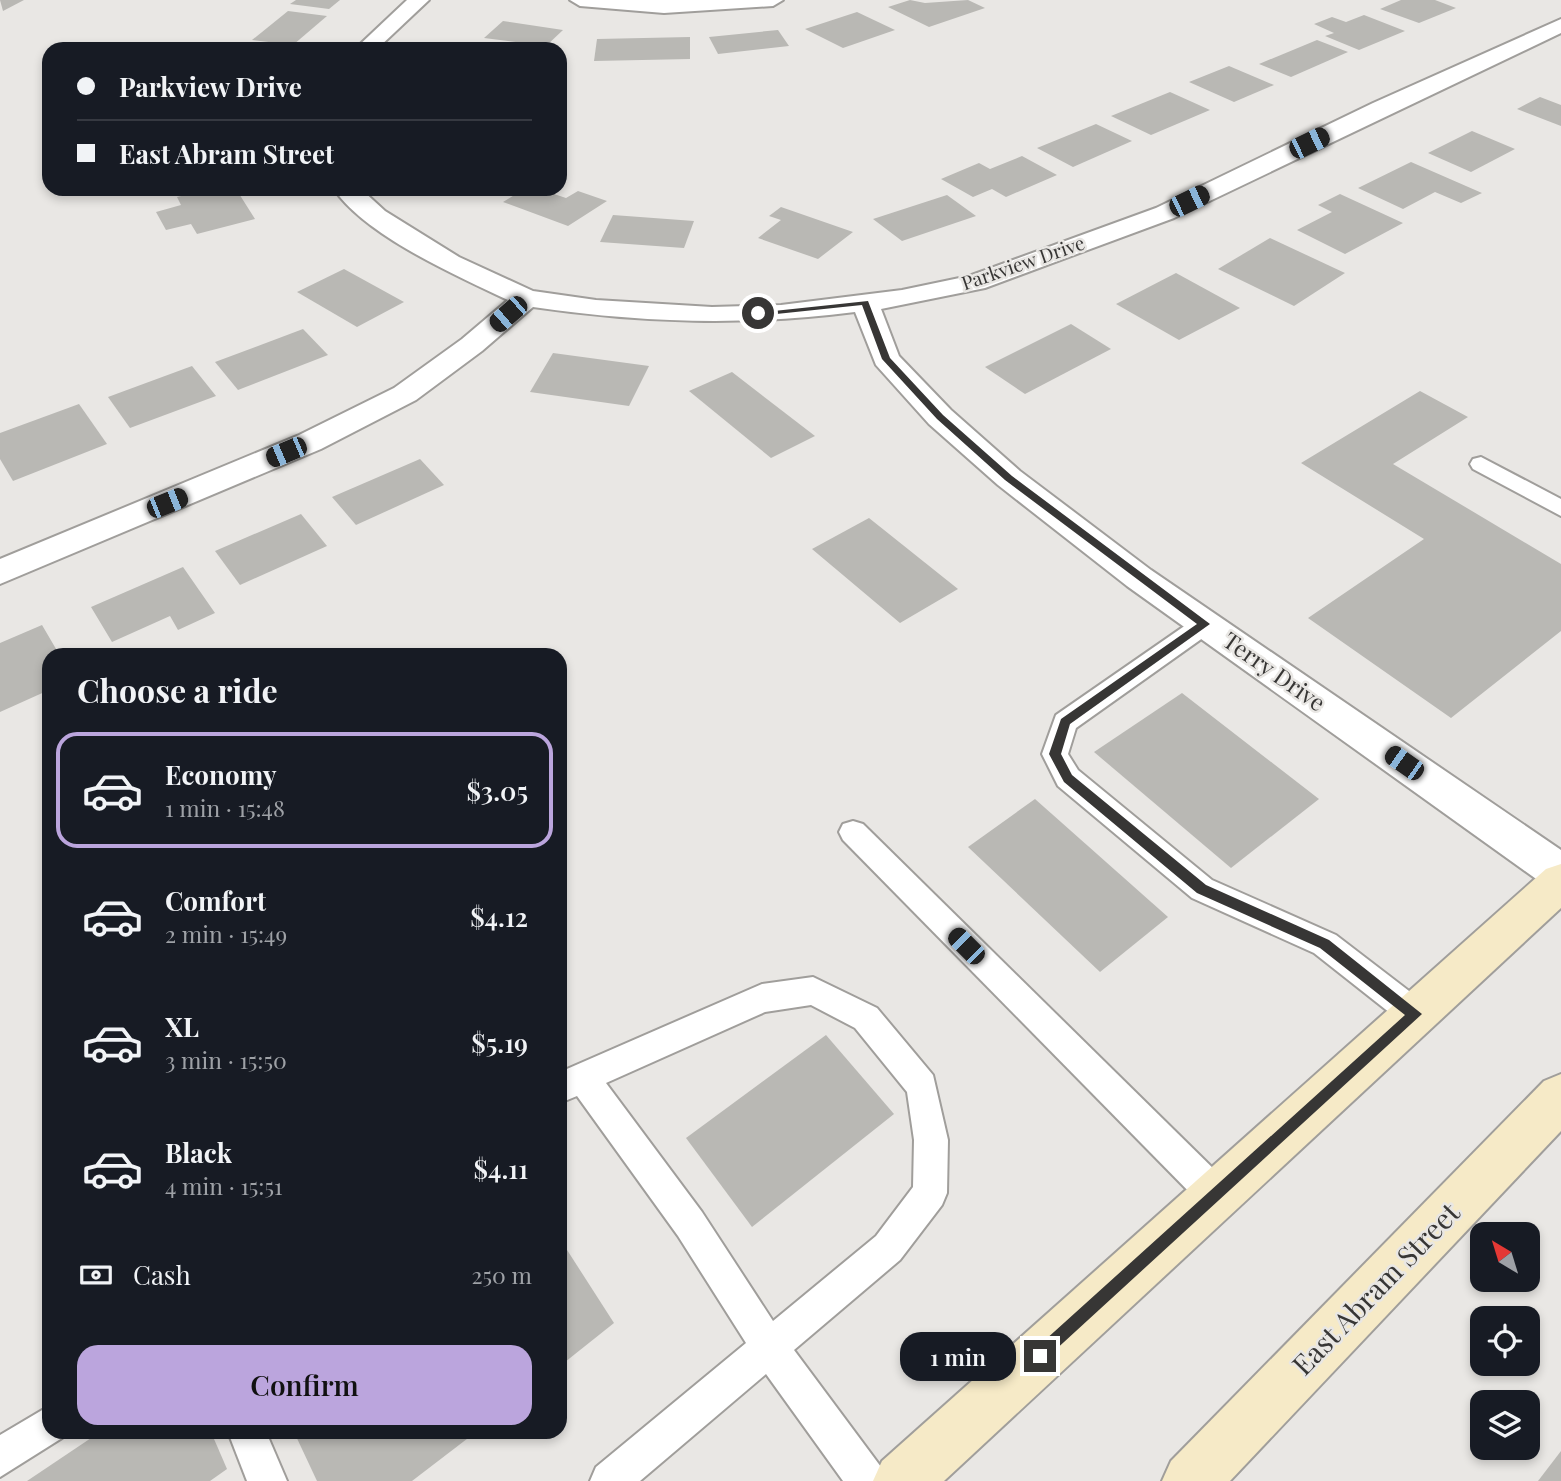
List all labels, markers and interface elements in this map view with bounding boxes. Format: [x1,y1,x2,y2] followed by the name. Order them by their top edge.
[119,69,302,104] text: Parkview Drive
[1286,124,1333,162] car
[119,136,334,171] text: East Abram Street
[1166,182,1213,220] car
[958,229,1088,295] street label: Parkview Drive
[486,292,531,336] car
[742,297,774,329] route start
[263,434,310,470] car
[144,485,191,521] car
[1217,624,1332,717] street label: Terry Drive
[77,668,278,711] text: Choose a ride
[1381,742,1428,784] car
[165,757,276,792] text: Economy
[81,759,144,822] icon: car
[467,773,528,808] text: $3.05
[165,792,285,823] text: 1 min · 15:48
[165,883,266,918] text: Comfort
[81,885,144,948] icon: car
[470,899,528,934] text: $4.12
[165,918,287,949] text: 2 min · 15:49
[944,924,989,968] car
[165,1009,199,1044] text: XL
[81,1011,144,1074] icon: car
[471,1025,528,1060] text: $5.19
[165,1044,287,1075] text: 3 min · 15:50
[165,1135,232,1170] text: Black
[81,1137,144,1200] icon: car
[474,1151,528,1186] text: $4.11
[165,1170,282,1201] text: 4 min · 15:51
[1283,1193,1467,1382] street label: East Abram Street
[1470,1222,1540,1292] north arrow
[1470,1222,1540,1460] map controls
[77,1256,115,1294] icon: cash
[133,1257,191,1292] text: Cash
[471,1259,532,1290] text: 250 m
[1470,1306,1540,1376] button: locate
[900,1332,1016,1380] callout: 1 min
[1024,1340,1056,1372] route end
[930,1341,986,1372] text: 1 min
[77,1345,532,1425] button: Confirm
[1470,1390,1540,1460] button: layers

